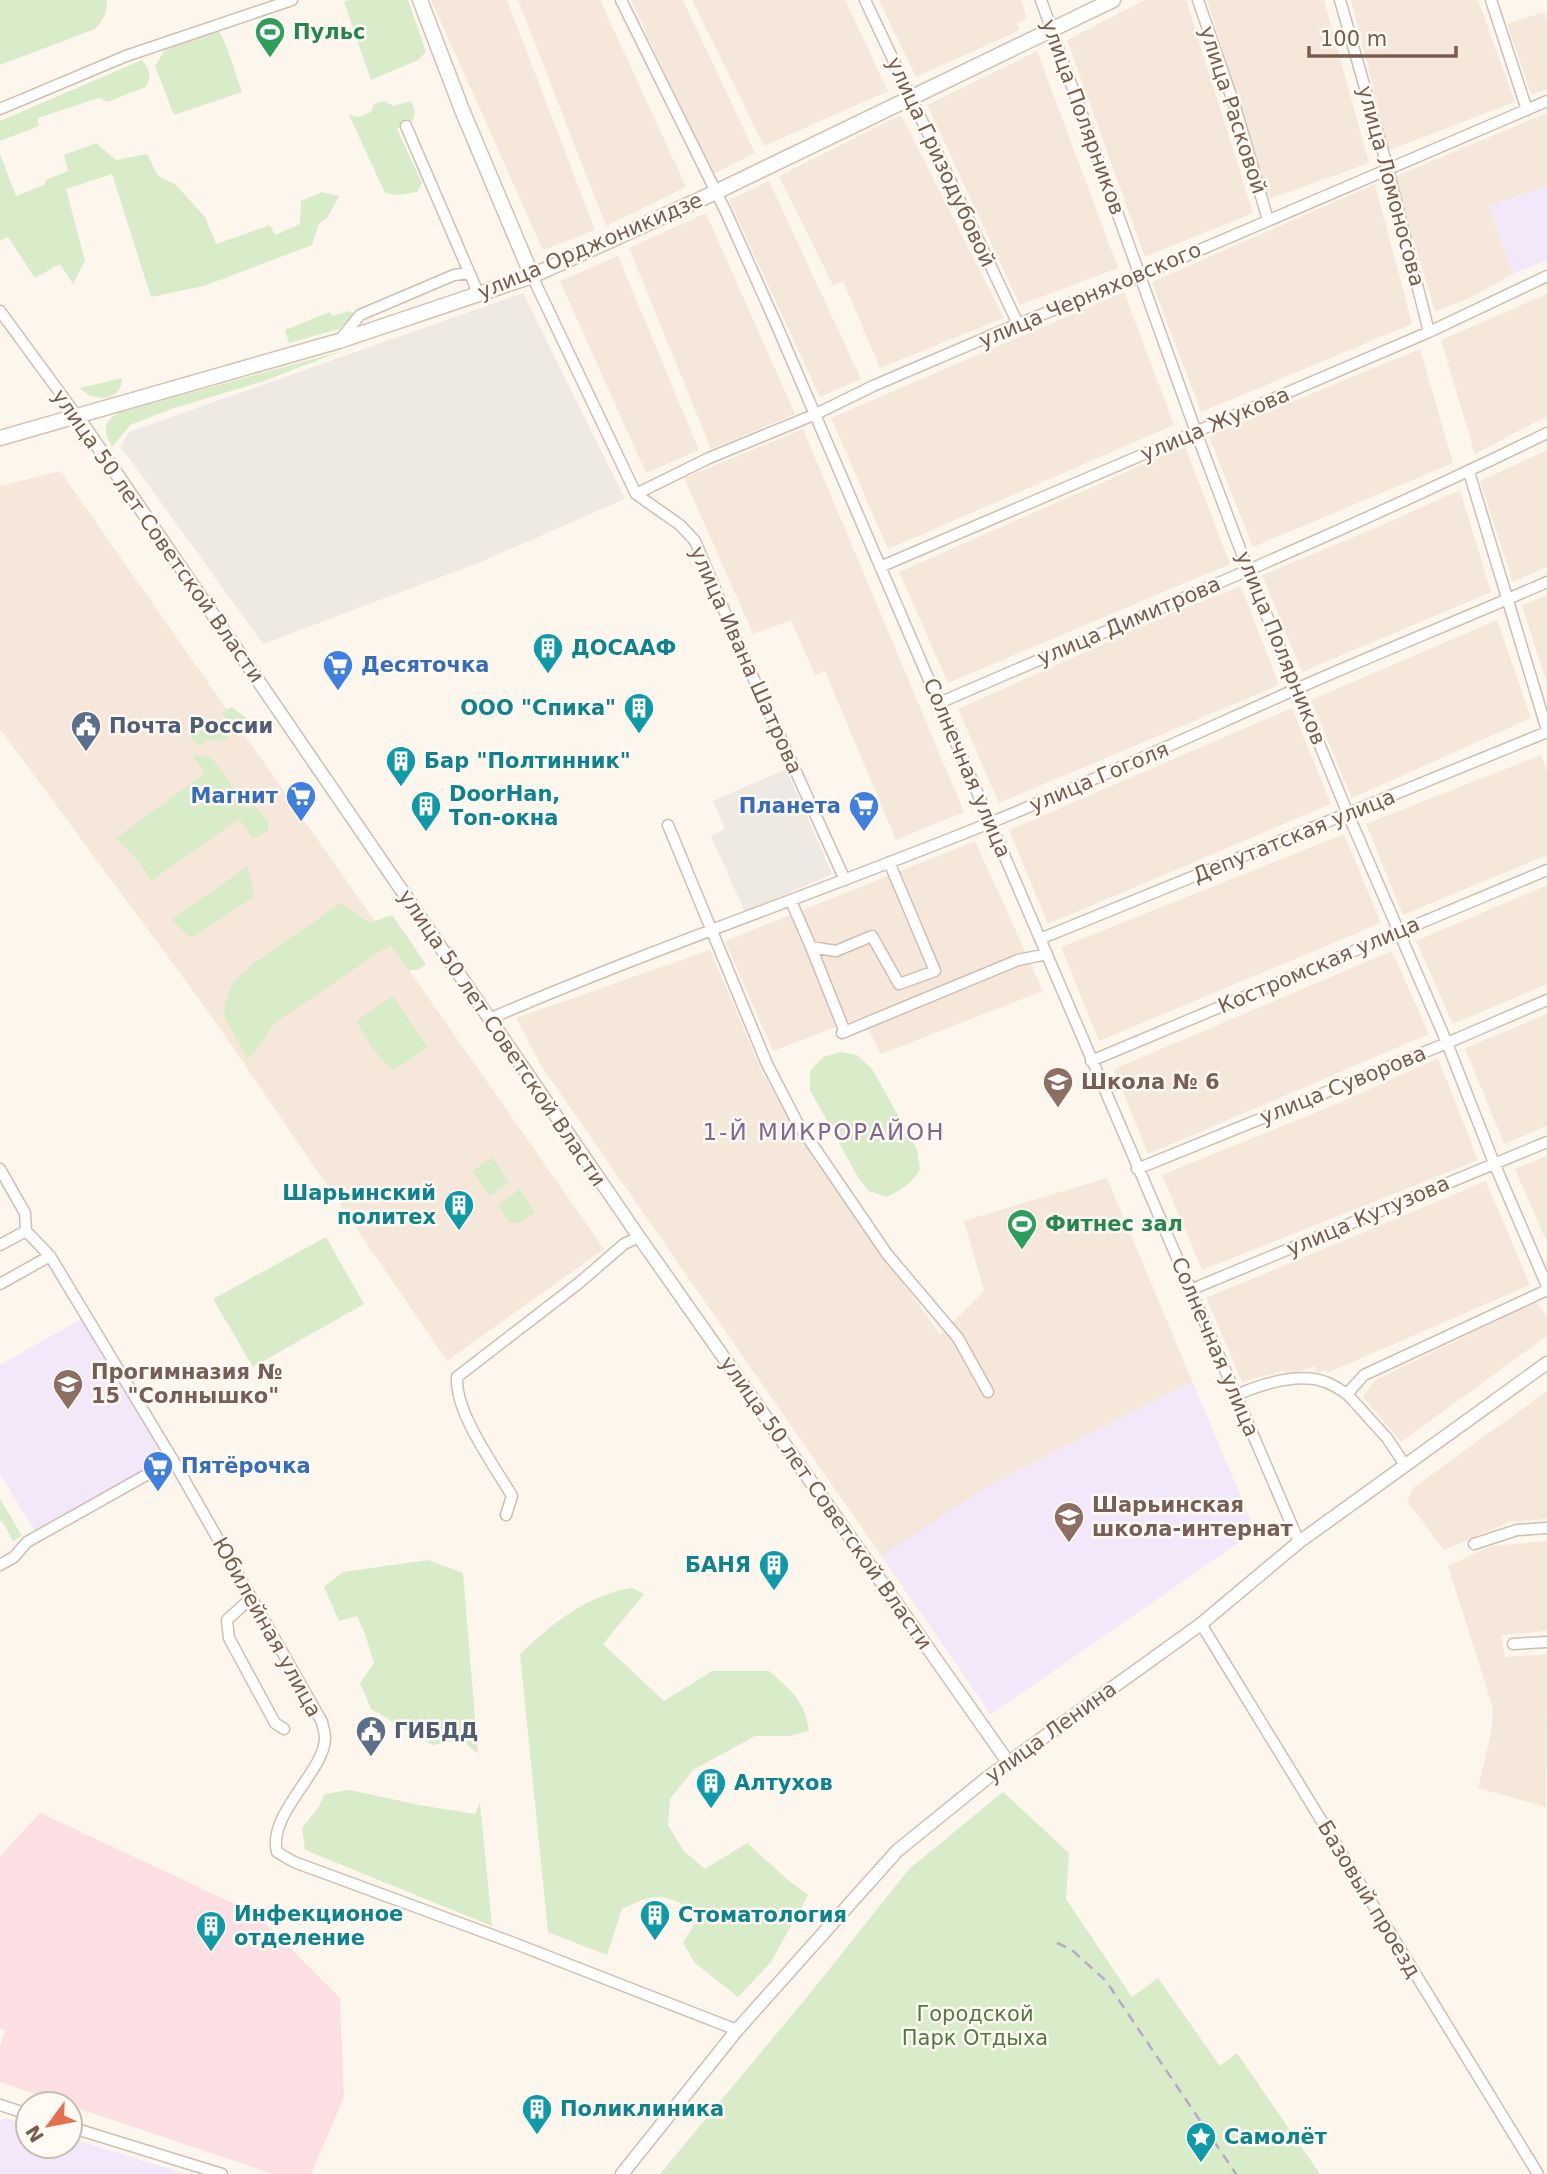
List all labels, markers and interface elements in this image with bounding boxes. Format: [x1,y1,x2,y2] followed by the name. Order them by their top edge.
[1309,14,1456,58] scale bar
[253,15,287,59] sports icon: Пульс
[1036,16,1130,218] street label: улица Полярников
[293,20,365,44] place label: Пульс
[1195,23,1271,197] street label: улица Расковой
[1320,27,1387,51] text: 100 m
[882,53,1000,271] street label: улица Гризодубовой
[1353,83,1429,289] street label: улица Ломоносова
[474,188,706,304] street label: улица Орджоникидзе
[975,237,1205,353] street label: улица Черняховского
[1137,382,1293,466] street label: улица Жукова
[47,385,269,687] street label: улица 50 лет Советской Власти
[685,543,807,777] street label: улица Ивана Шатрова
[1231,548,1331,748] street label: улица Полярников
[1034,572,1224,670] street label: улица Димитрова
[531,631,565,675] building icon: ДОСААФ
[571,636,676,660] place label: ДОСААФ
[321,648,355,692] supermarket icon: Десяточка
[361,653,489,677] place label: Десяточка
[918,675,1016,861] street label: Солнечная улица
[622,691,656,735] building icon: ООО "Спика"
[460,696,616,720] place label: ООО "Спика"
[69,709,103,753] public building icon: Почта России
[109,714,273,738] place label: Почта России
[1026,737,1172,817] street label: улица Гоголя
[384,744,418,788] building icon: Бар "Полтинник"
[424,749,631,773] place label: Бар "Полтинник"
[284,779,318,823] supermarket icon: Магнит
[449,782,560,830] place label: DoorHan, Топ-окна
[191,784,279,808] place label: Магнит
[1189,784,1399,888] street label: Депутатская улица
[409,789,443,833] building icon: DoorHan, Топ-окна
[847,789,881,833] supermarket icon: Планета
[739,794,841,818] place label: Планета
[393,885,611,1191] street label: улица 50 лет Советской Власти
[1215,912,1423,1018] street label: Костромская улица
[1256,1041,1430,1129] street label: улица Суворова
[1041,1065,1075,1109] school or university icon: Школа № 6
[1081,1070,1220,1094] place label: Школа № 6
[702,1118,946,1145] district label: 1-Й МИКРОРАЙОН
[1283,1171,1453,1261] street label: улица Кутузова
[282,1181,436,1229] place label: Шарьинский политех
[442,1188,476,1232] building icon: Шарьинский политех
[1005,1207,1039,1251] sports icon: Фитнес зал
[1045,1212,1183,1236] place label: Фитнес зал
[1166,1254,1264,1440] street label: Солнечная улица
[715,1352,937,1654] street label: улица 50 лет Советской Власти
[91,1360,283,1408] place label: Прогимназия № 15 "Солнышко"
[51,1367,85,1411] school or university icon: Прогимназия № 15 "Солнышко"
[141,1449,175,1493] supermarket icon: Пятёрочка
[181,1454,311,1478] place label: Пятёрочка
[1092,1493,1294,1541] place label: Шарьинская школа-интернат
[1052,1500,1086,1544] school or university icon: Шарьинская школа-интернат
[208,1533,326,1721] street label: Юбилейная улица
[757,1548,791,1592] building icon: БАНЯ
[685,1553,751,1577] place label: БАНЯ
[981,1676,1121,1788] street label: улица Ленина
[354,1714,388,1758] public building icon: ГИБДД
[394,1719,478,1743] place label: ГИБДД
[694,1766,728,1810] building icon: Алтухов
[734,1771,833,1795] place label: Алтухов
[1313,1816,1425,1982] street label: Базовый проезд
[638,1898,672,1942] building icon: Стоматология
[234,1902,403,1950] place label: Инфекционое отделение
[678,1903,847,1927] place label: Стоматология
[194,1909,228,1953] building icon: Инфекционое отделение
[902,2002,1048,2050] park label: Городской Парк Отдыха
[14,2090,84,2160] north arrow
[520,2092,554,2136] building icon: Поликлиника
[560,2097,724,2121] place label: Поликлиника
[1184,2120,1218,2164] place icon: Самолёт
[21,2121,48,2147] text: N
[1224,2125,1328,2149] place label: Самолёт

